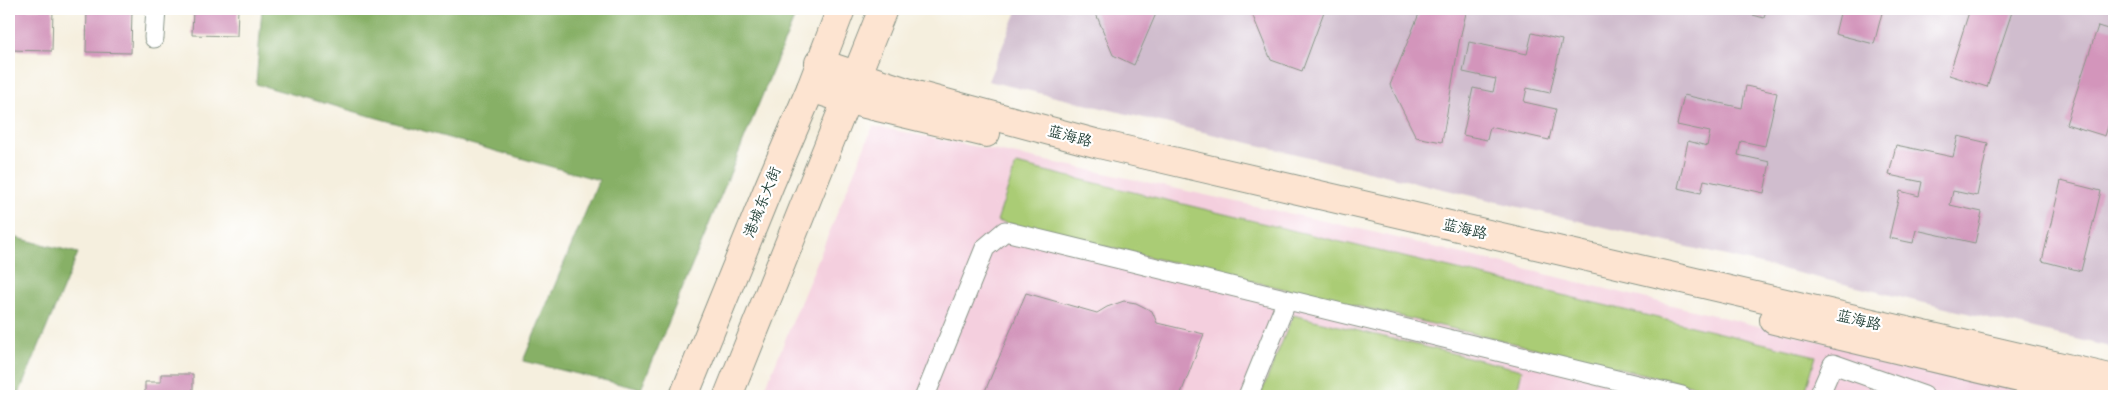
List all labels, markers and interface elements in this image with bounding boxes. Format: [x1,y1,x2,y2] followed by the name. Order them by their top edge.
[1045,123,1094,152] street label: 蓝海路
[741,165,786,241] street label: 港城东大街
[1441,217,1489,245] street label: 蓝海路
[1835,308,1883,336] street label: 蓝海路

